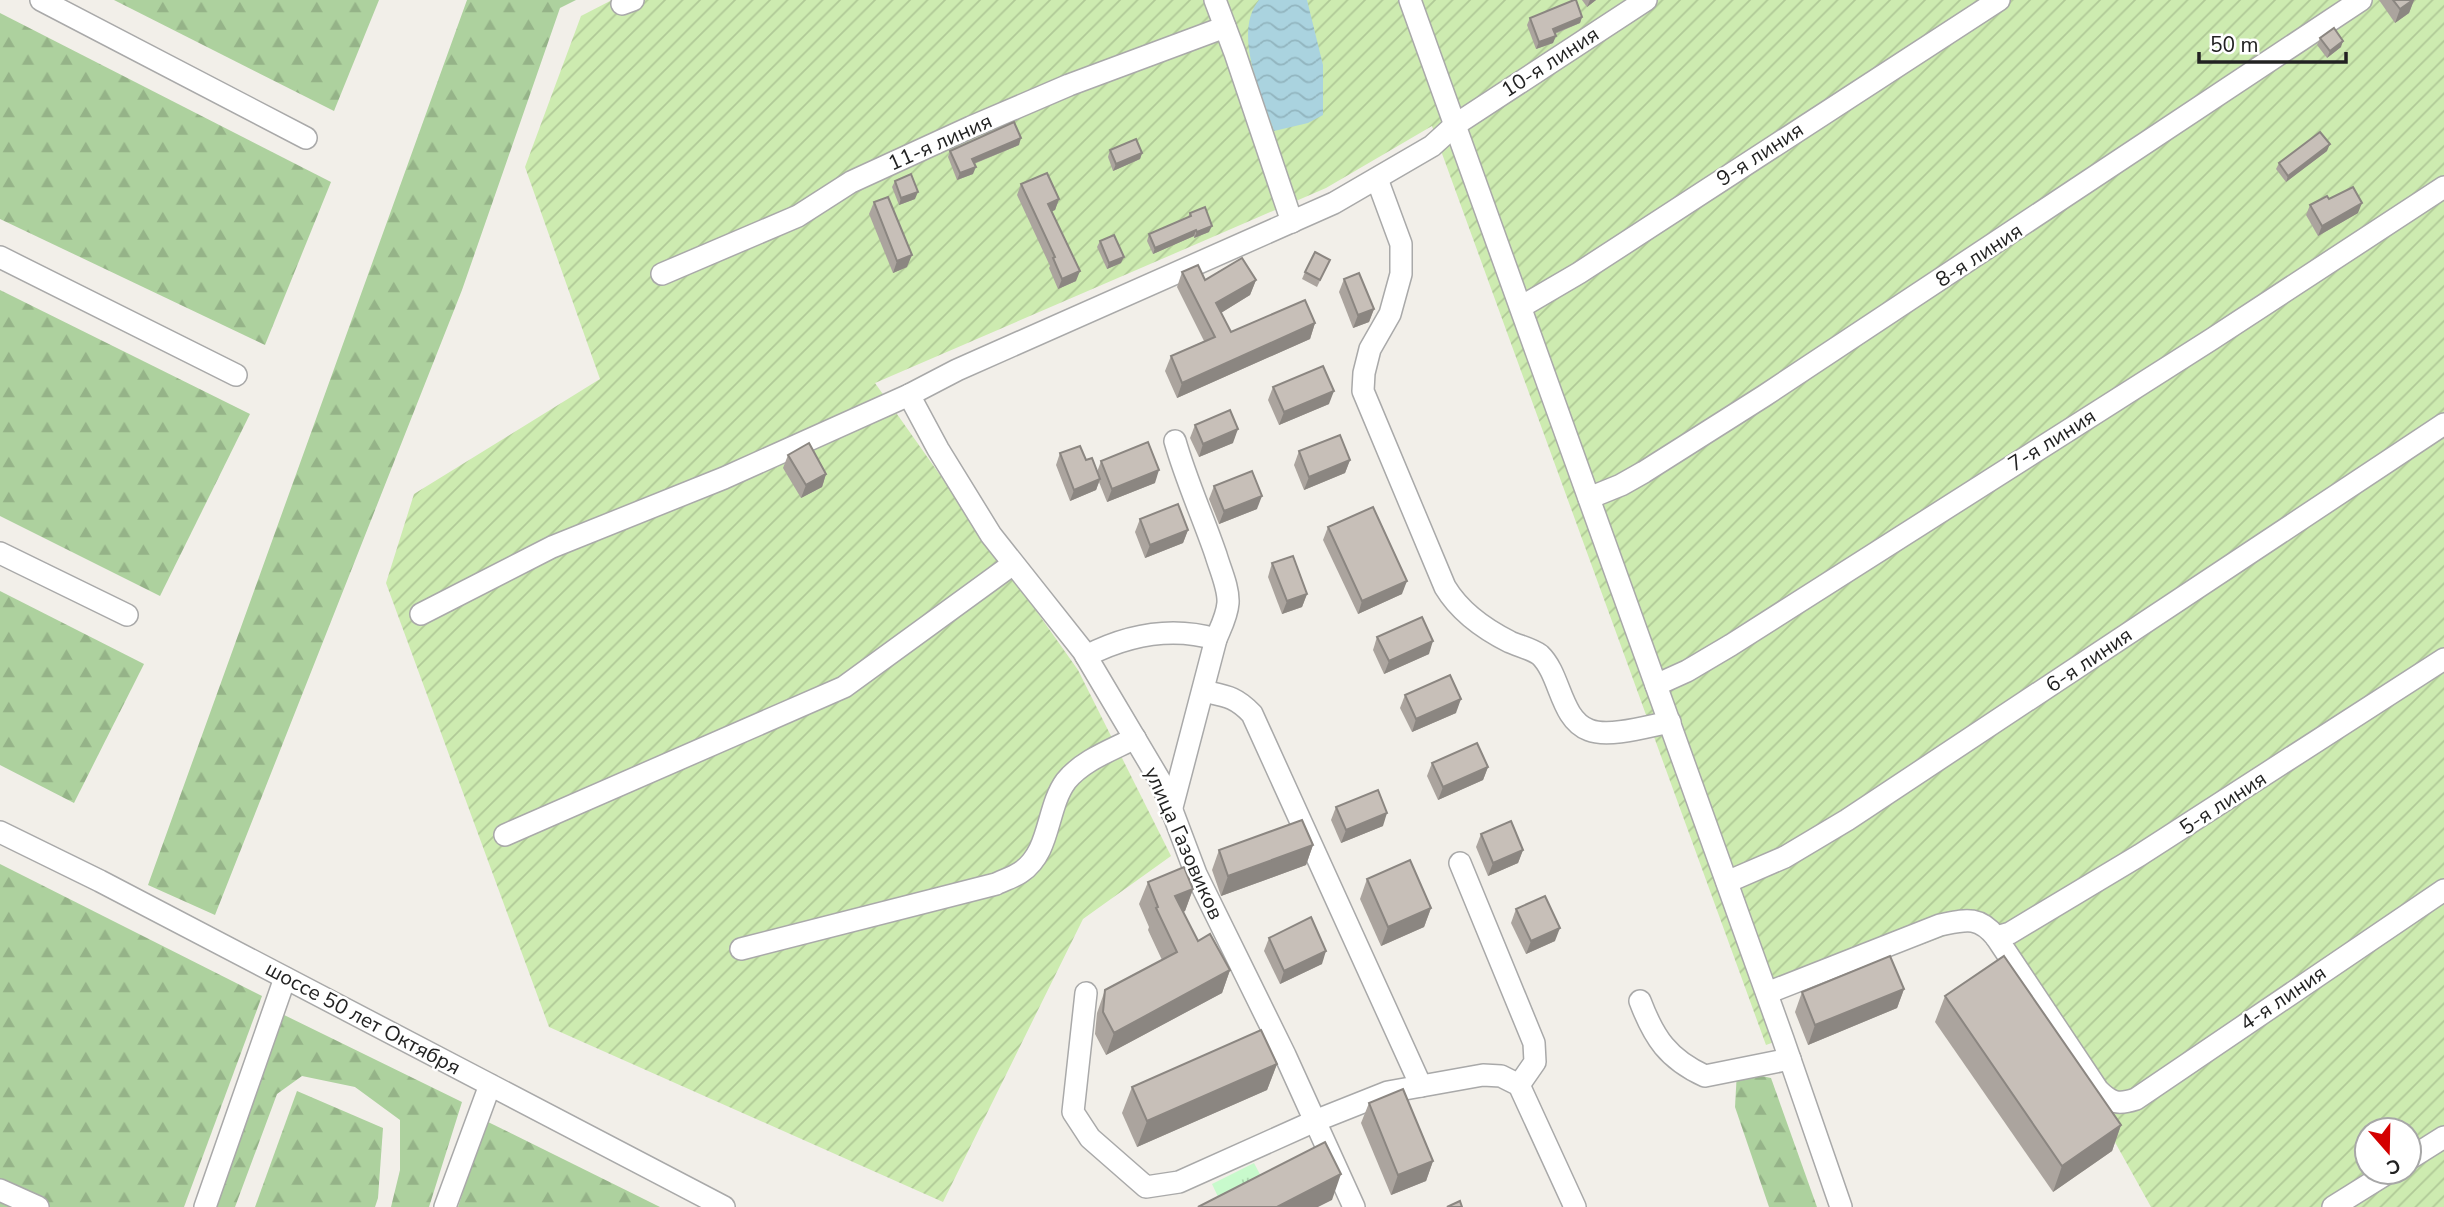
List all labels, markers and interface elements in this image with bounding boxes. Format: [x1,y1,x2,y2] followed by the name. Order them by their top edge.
[1496,20,1604,104] street label: 10-я линия
[2199,21,2346,65] scale bar
[2210,31,2259,59] text: 50 m
[884,107,996,177] street label: 11-я линия
[1711,115,1809,193] street label: 9-я линия
[1930,216,2028,294] street label: 8-я линия
[2003,402,2101,478] street label: 7-я линия
[2040,621,2138,699] street label: 6-я линия
[1138,762,1230,924] street label: улица Газовиков
[2174,764,2272,842] street label: 5-я линия
[260,955,466,1081] street label: шоссе 50 лет Октября
[2234,959,2332,1037] street label: 4-я линия
[2353,1116,2423,1186] north arrow
[2383,1152,2404,1180] text: С

